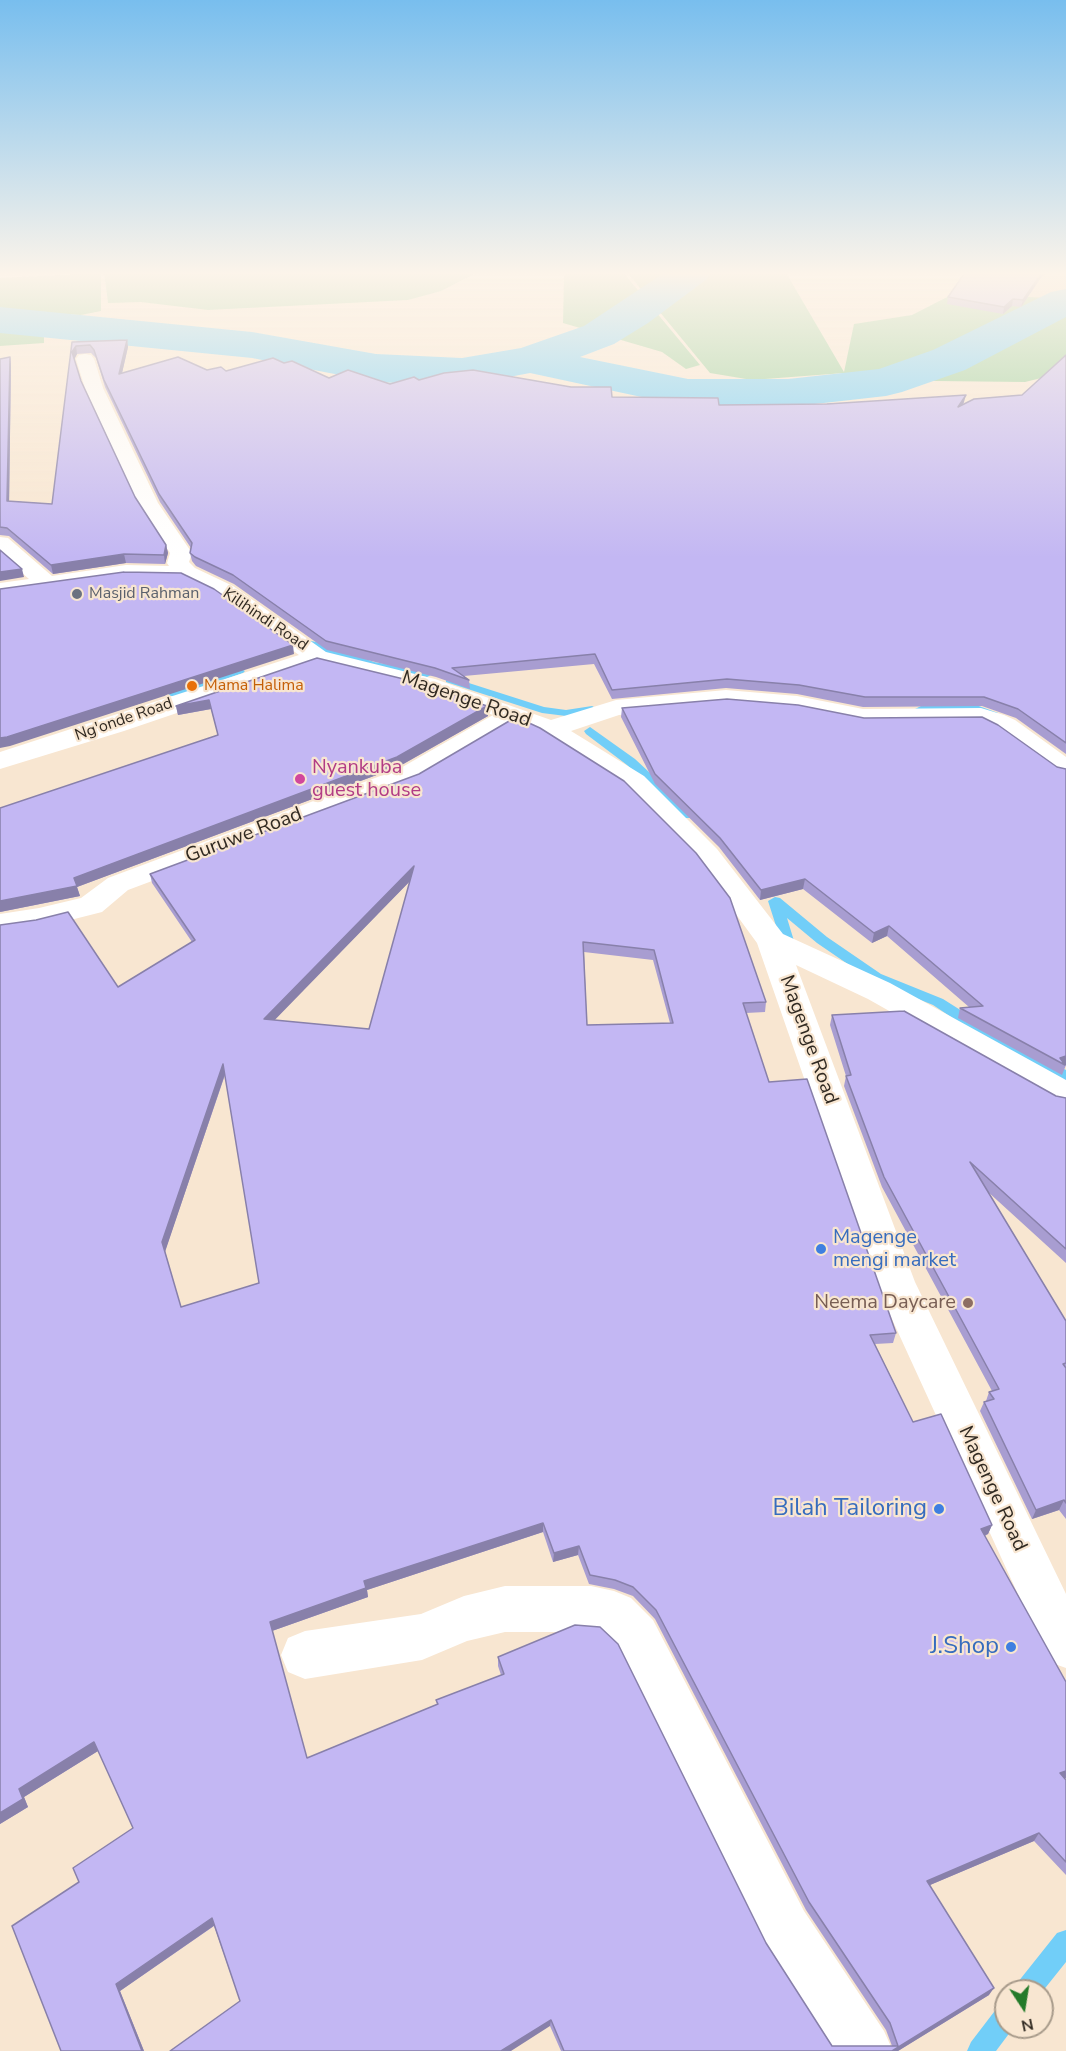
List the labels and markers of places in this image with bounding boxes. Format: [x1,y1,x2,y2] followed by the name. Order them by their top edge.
[89,584,199,604] place label: Masjid Rahman
[70,587,84,601] marker: Masjid Rahman
[204,676,304,696] place label: Mama Halima
[185,679,199,693] marker: Mama Halima
[312,756,421,803] place label: Nyankuba guest house
[293,772,307,786] marker: Nyankuba guest house
[833,1226,956,1273] place label: Magenge mengi market
[814,1242,828,1256] marker: Magenge mengi market
[814,1291,956,1315] place label: Neema Daycare
[961,1296,975,1310] marker: Neema Daycare
[772,1495,927,1523] place label: Bilah Tailoring
[932,1502,946,1516] marker: Bilah Tailoring
[930,1633,999,1661] place label: J.Shop
[1004,1640,1018,1654] marker: J.Shop

